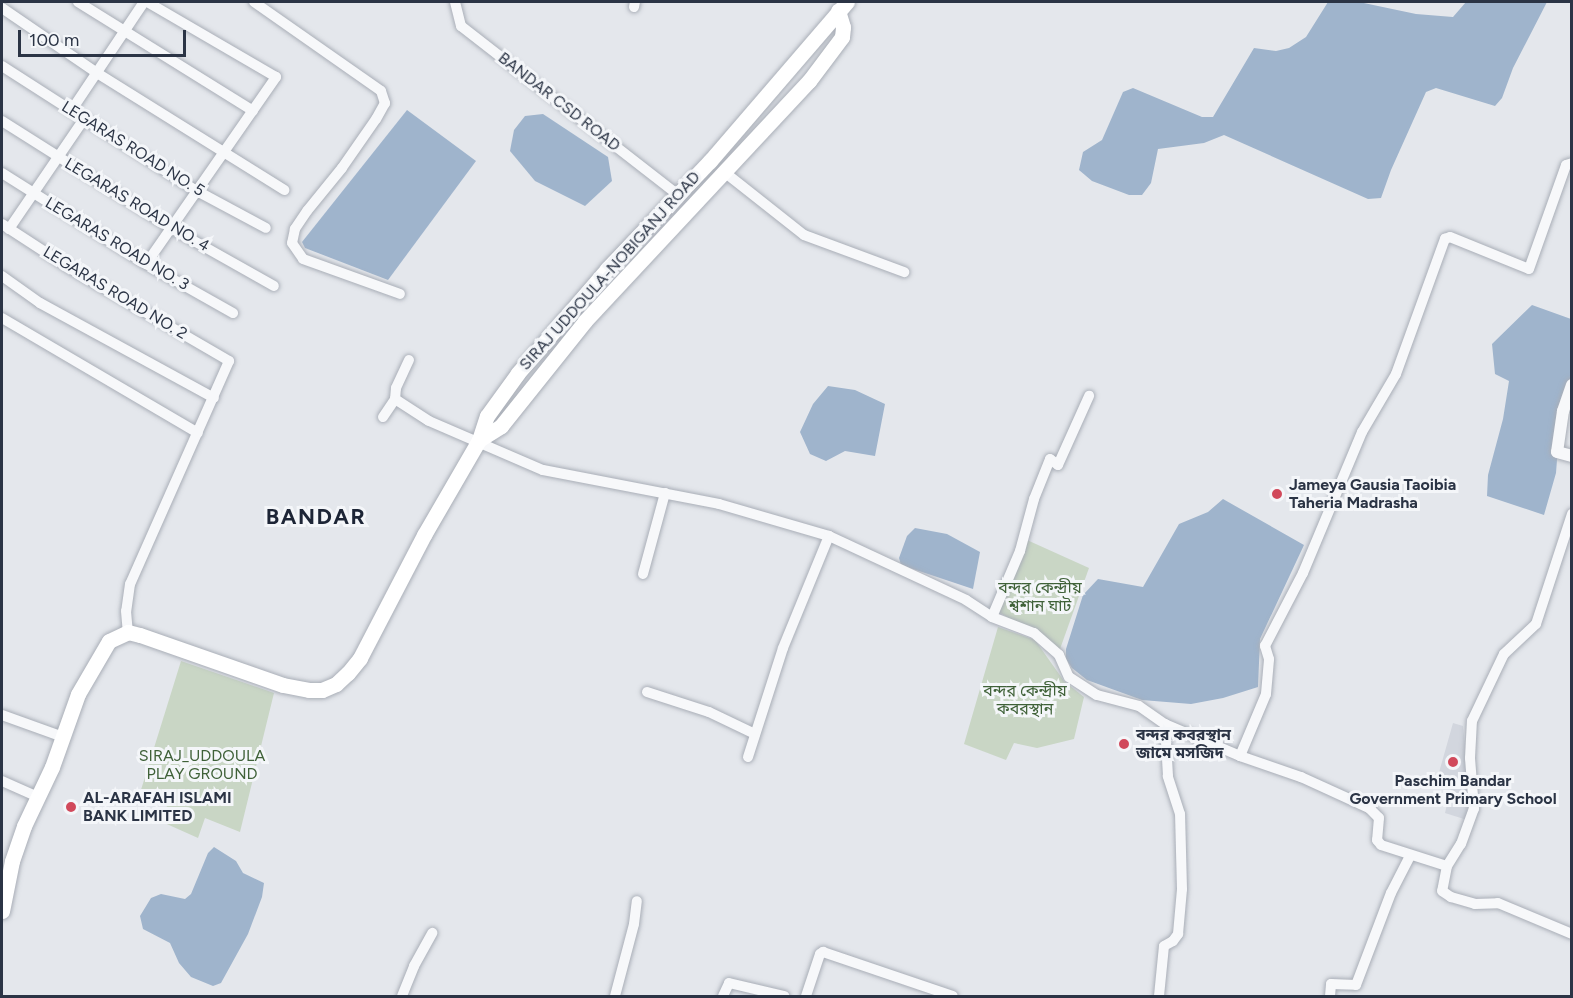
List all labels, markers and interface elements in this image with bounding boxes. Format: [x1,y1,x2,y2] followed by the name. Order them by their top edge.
[21,18,189,56] scale bar
[29,29,79,51] text: 100 m
[494,48,624,156] street label: BANDAR CSD ROAD
[58,97,208,201] street label: LEGARAS ROAD NO. 5
[61,154,213,256] street label: LEGARAS ROAD NO. 4
[516,168,704,374] street label: SIRAJ UDDOULA-NOBIGANJ ROAD
[42,193,192,295] street label: LEGARAS ROAD NO. 3
[40,242,190,344] street label: LEGARAS ROAD NO. 2
[1289,475,1456,513] place label: Jameya Gausia Taoibia Taheria Madrasha
[1270,487,1284,501] marker: Jameya Gausia Taoibia Taheria Madrasha
[266,504,366,530] district label: BANDAR
[998,578,1082,616] park label: বন্দর কেন্দ্রীয় শ্বশান ঘাট
[983,681,1067,719] park label: বন্দর কেন্দ্রীয় কবরস্থান
[1136,725,1231,763] place label: বন্দর কবরস্থান জামে মসজিদ
[1117,737,1131,751] marker: বন্দর কবরস্থান জামে মসজিদ
[139,746,265,784] park label: SIRAJ_UDDOULA PLAY GROUND
[1446,755,1460,769] marker: Paschim Bandar Government Primary School
[1349,771,1557,809] place label: Paschim Bandar Government Primary School
[83,788,232,826] place label: AL-ARAFAH ISLAMI BANK LIMITED
[64,800,78,814] marker: AL-ARAFAH ISLAMI BANK LIMITED

